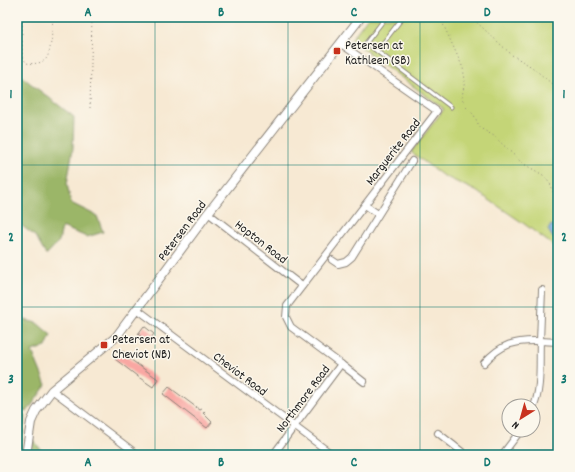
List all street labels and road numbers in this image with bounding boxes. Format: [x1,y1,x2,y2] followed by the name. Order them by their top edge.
[362,115,426,190] street label: Marguerite Road
[154,197,212,266] street label: Petersen Road
[230,216,291,270] street label: Hopton Road
[208,348,271,402] street label: Cheviot Road
[272,362,336,437] street label: Northmore Road

